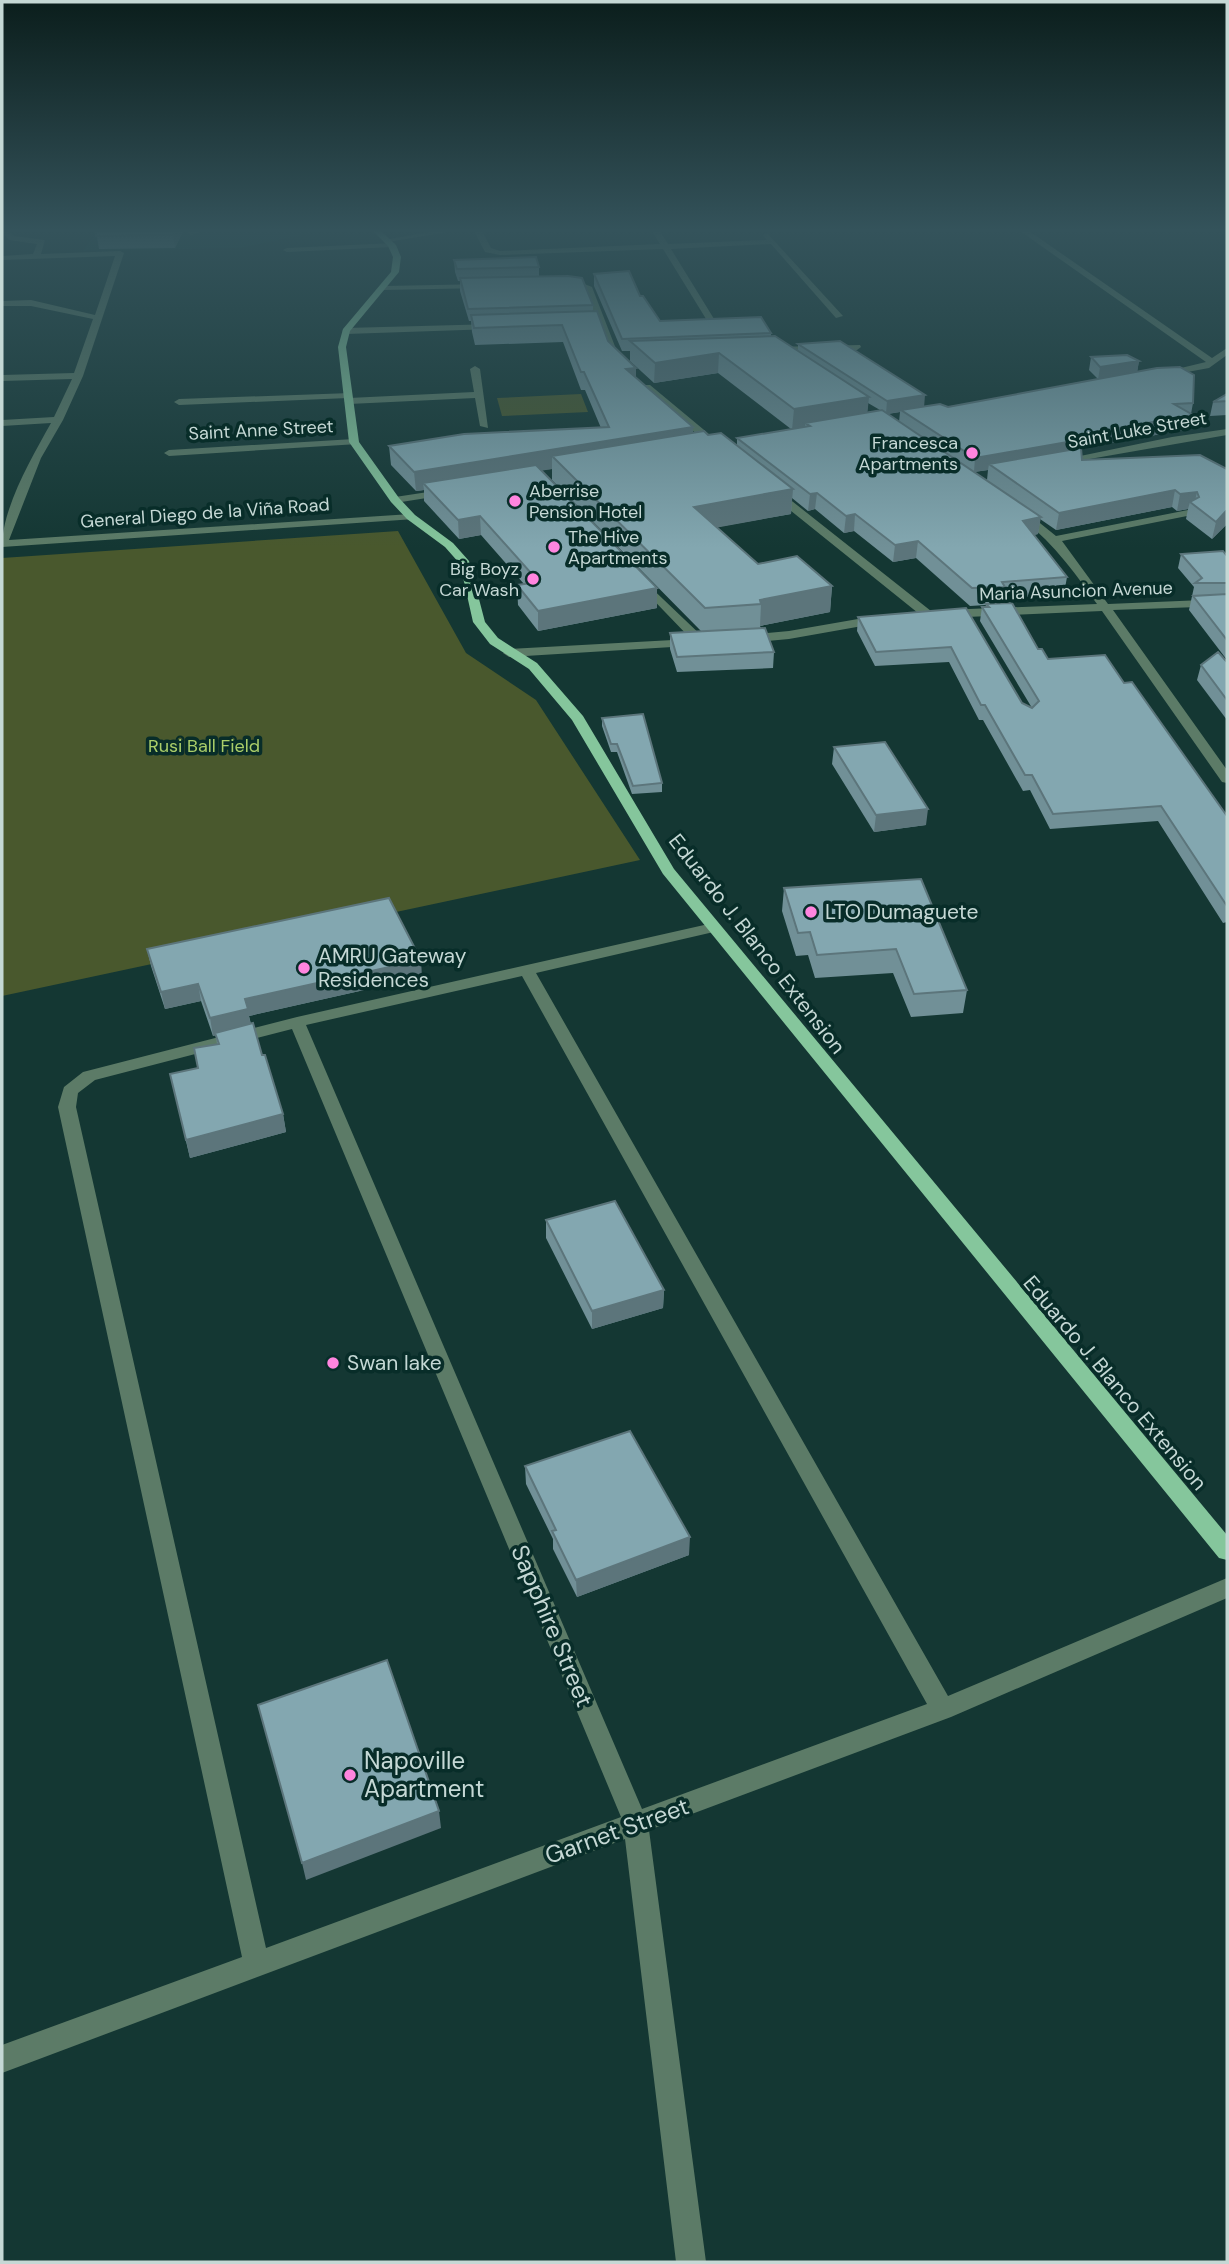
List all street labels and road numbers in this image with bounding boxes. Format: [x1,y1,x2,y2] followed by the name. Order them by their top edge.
[1065,406,1209,454] street label: Saint Luke Street
[188,414,334,446] street label: Saint Anne Street
[80,492,330,534] street label: General Diego de la Viña Road
[979,576,1173,606] street label: Maria Asuncion Avenue
[662,828,852,1060] street label: Eduardo J. Blanco Extension
[1017,1270,1213,1496] street label: Eduardo J. Blanco Extension
[504,1540,601,1712] street label: Sapphire Street
[541,1790,693,1871] street label: Garnet Street

